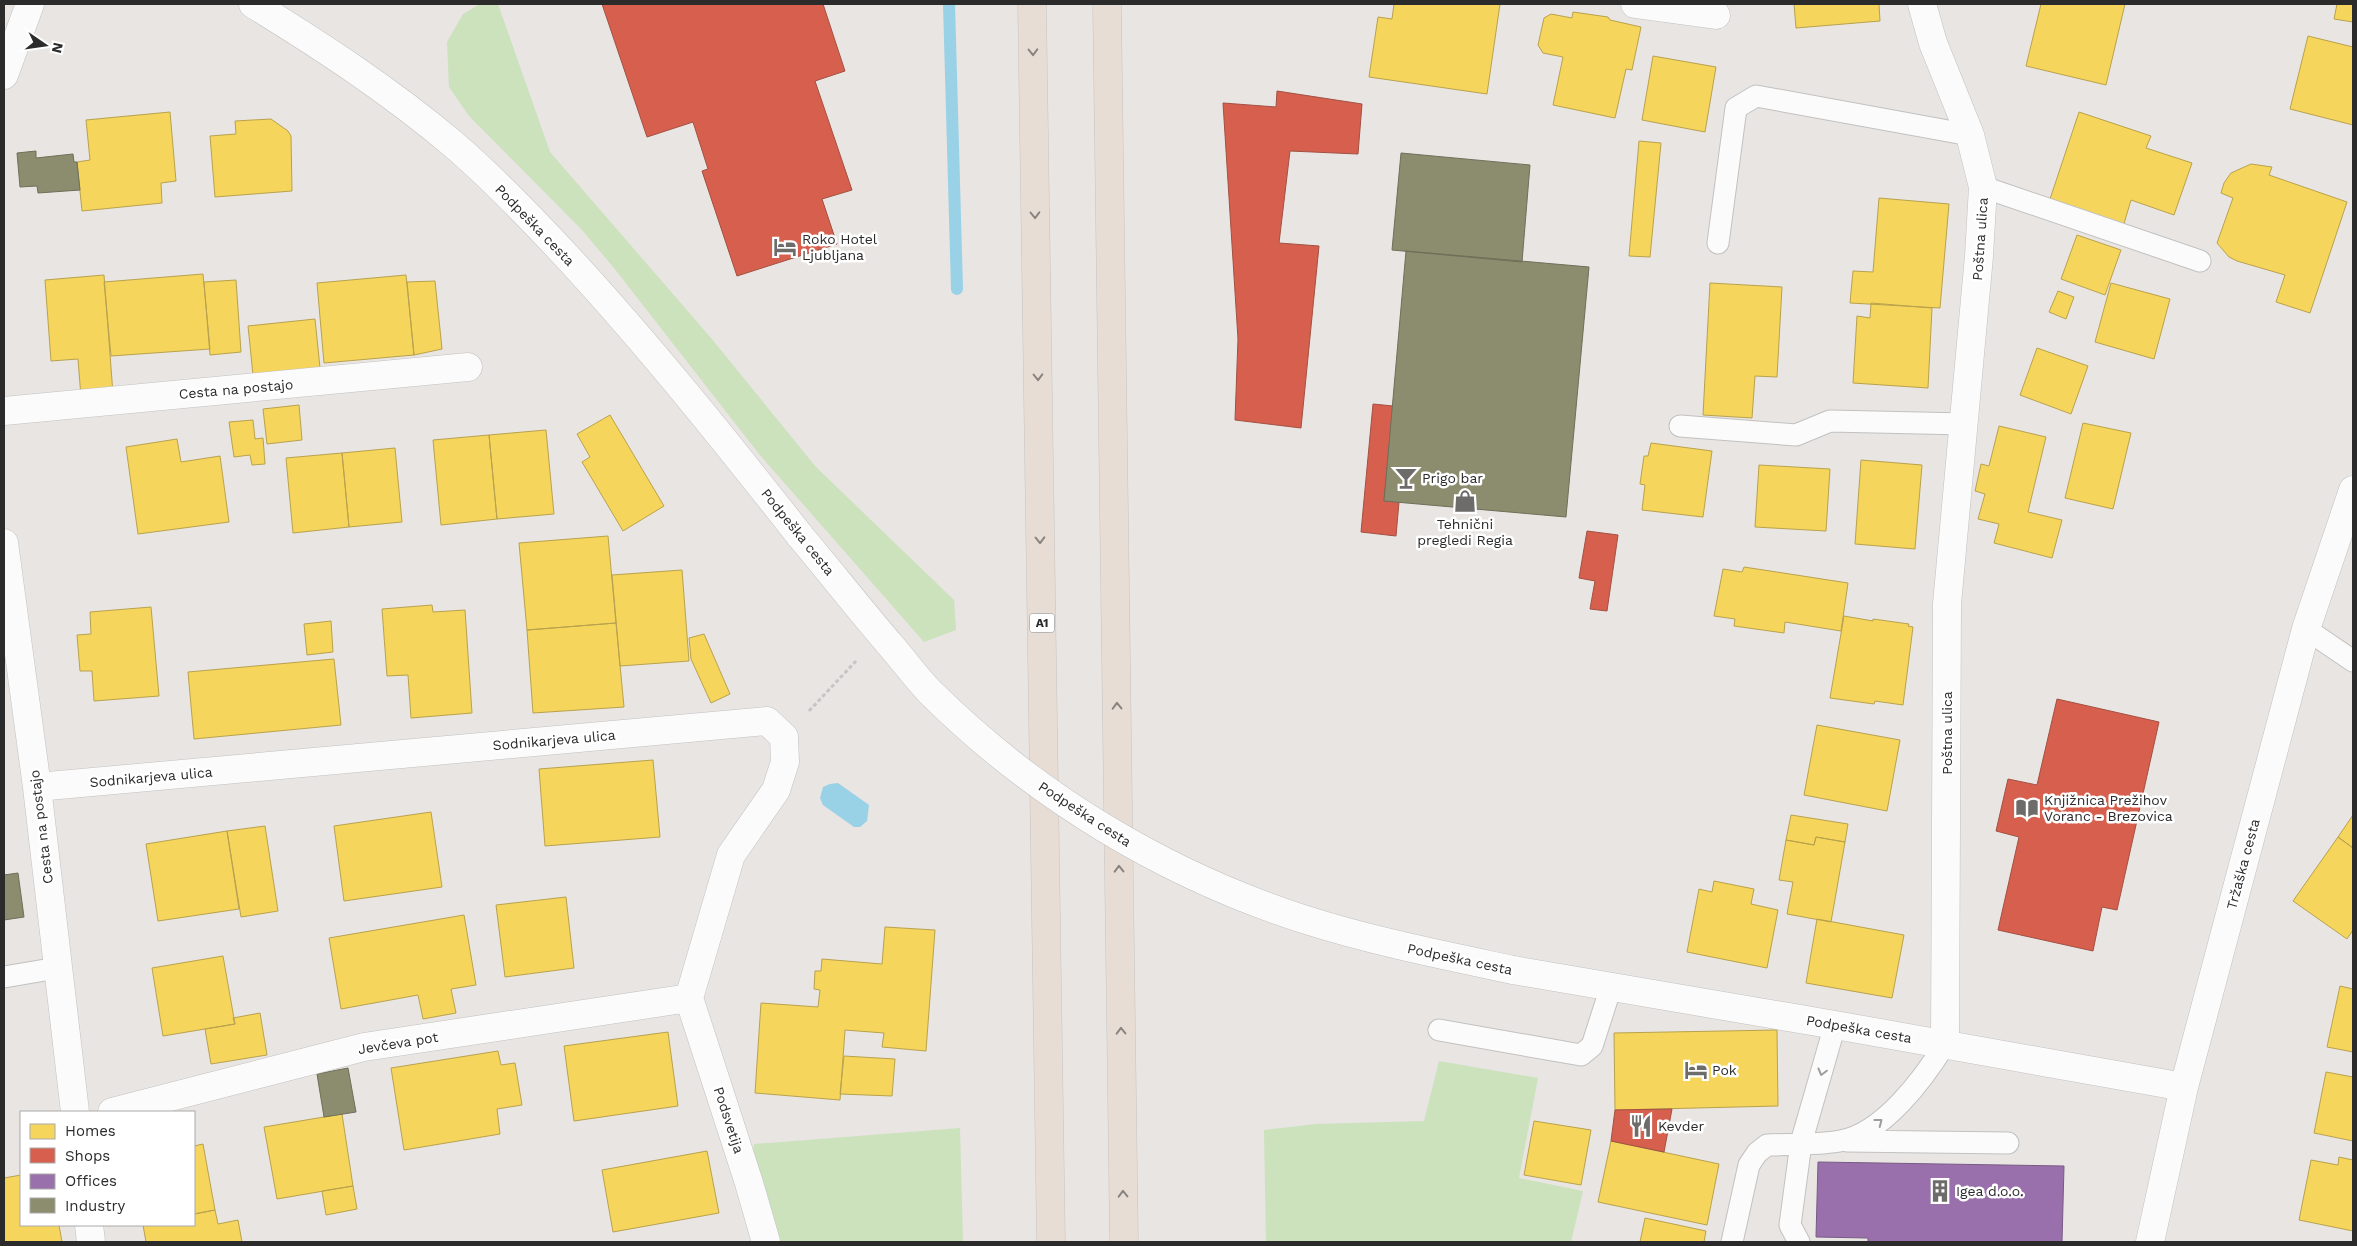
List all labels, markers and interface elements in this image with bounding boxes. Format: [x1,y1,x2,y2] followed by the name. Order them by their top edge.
[20,20,70,70] north arrow
[49,41,67,55] text: N
[1027,49,1038,57] one-way arrow
[492,181,578,269] street label: Podpeška cesta
[1969,197,1991,281] street label: Poštna ulica
[1030,211,1041,219] one-way arrow
[802,231,878,263] place label: Roko Hotel Ljubljana
[772,234,798,260] hotel icon: Roko Hotel Ljubljana
[1033,374,1043,382] one-way arrow
[178,376,294,402] street label: Cesta na postajo
[1393,465,1419,491] bar icon: Prigo bar
[1422,470,1483,486] place label: Prigo bar
[758,485,838,579] street label: Podpeška cesta
[1452,488,1478,514] shop icon: Tehnični pregledi Regia
[1417,516,1513,548] place label: Tehnični pregledi Regia
[1035,536,1045,544] one-way arrow
[1030,614,1054,632] road number: A1
[1939,691,1955,775] street label: Poštna ulica
[1112,702,1122,710] one-way arrow
[492,727,616,753] street label: Sodnikarjeva ulica
[89,764,213,790] street label: Sodnikarjeva ulica
[26,769,56,885] street label: Cesta na postajo
[1036,778,1134,850] street label: Podpeška cesta
[2044,792,2173,824] place label: Knjižnica Prežihov Voranc - Brezovica
[2014,795,2040,821] library icon: Knjižnica Prežihov Voranc - Brezovica
[2223,817,2263,911] street label: Tržaška cesta
[1114,864,1124,872] one-way arrow
[1406,940,1514,978] street label: Podpeška cesta
[1805,1012,1913,1046] street label: Podpeška cesta
[1116,1027,1126,1034] one-way arrow
[357,1029,439,1057] street label: Jevčeva pot
[1683,1057,1709,1083] hotel icon: Pok
[1712,1062,1737,1078] place label: Pok
[1818,1067,1828,1075] one-way arrow
[711,1085,747,1155] street label: Podsvetija
[20,1111,195,1226] legend
[1628,1113,1654,1139] restaurant icon: Kevder
[1658,1118,1705,1134] place label: Kevder
[1874,1118,1883,1127] one-way arrow
[65,1122,116,1140] text: Homes
[65,1147,110,1165] text: Shops
[65,1172,117,1190] text: Offices
[1927,1178,1953,1204] building icon: Igea d.o.o.
[1956,1183,2024,1199] place label: Igea d.o.o.
[1118,1189,1129,1197] one-way arrow
[65,1197,126,1215] text: Industry

